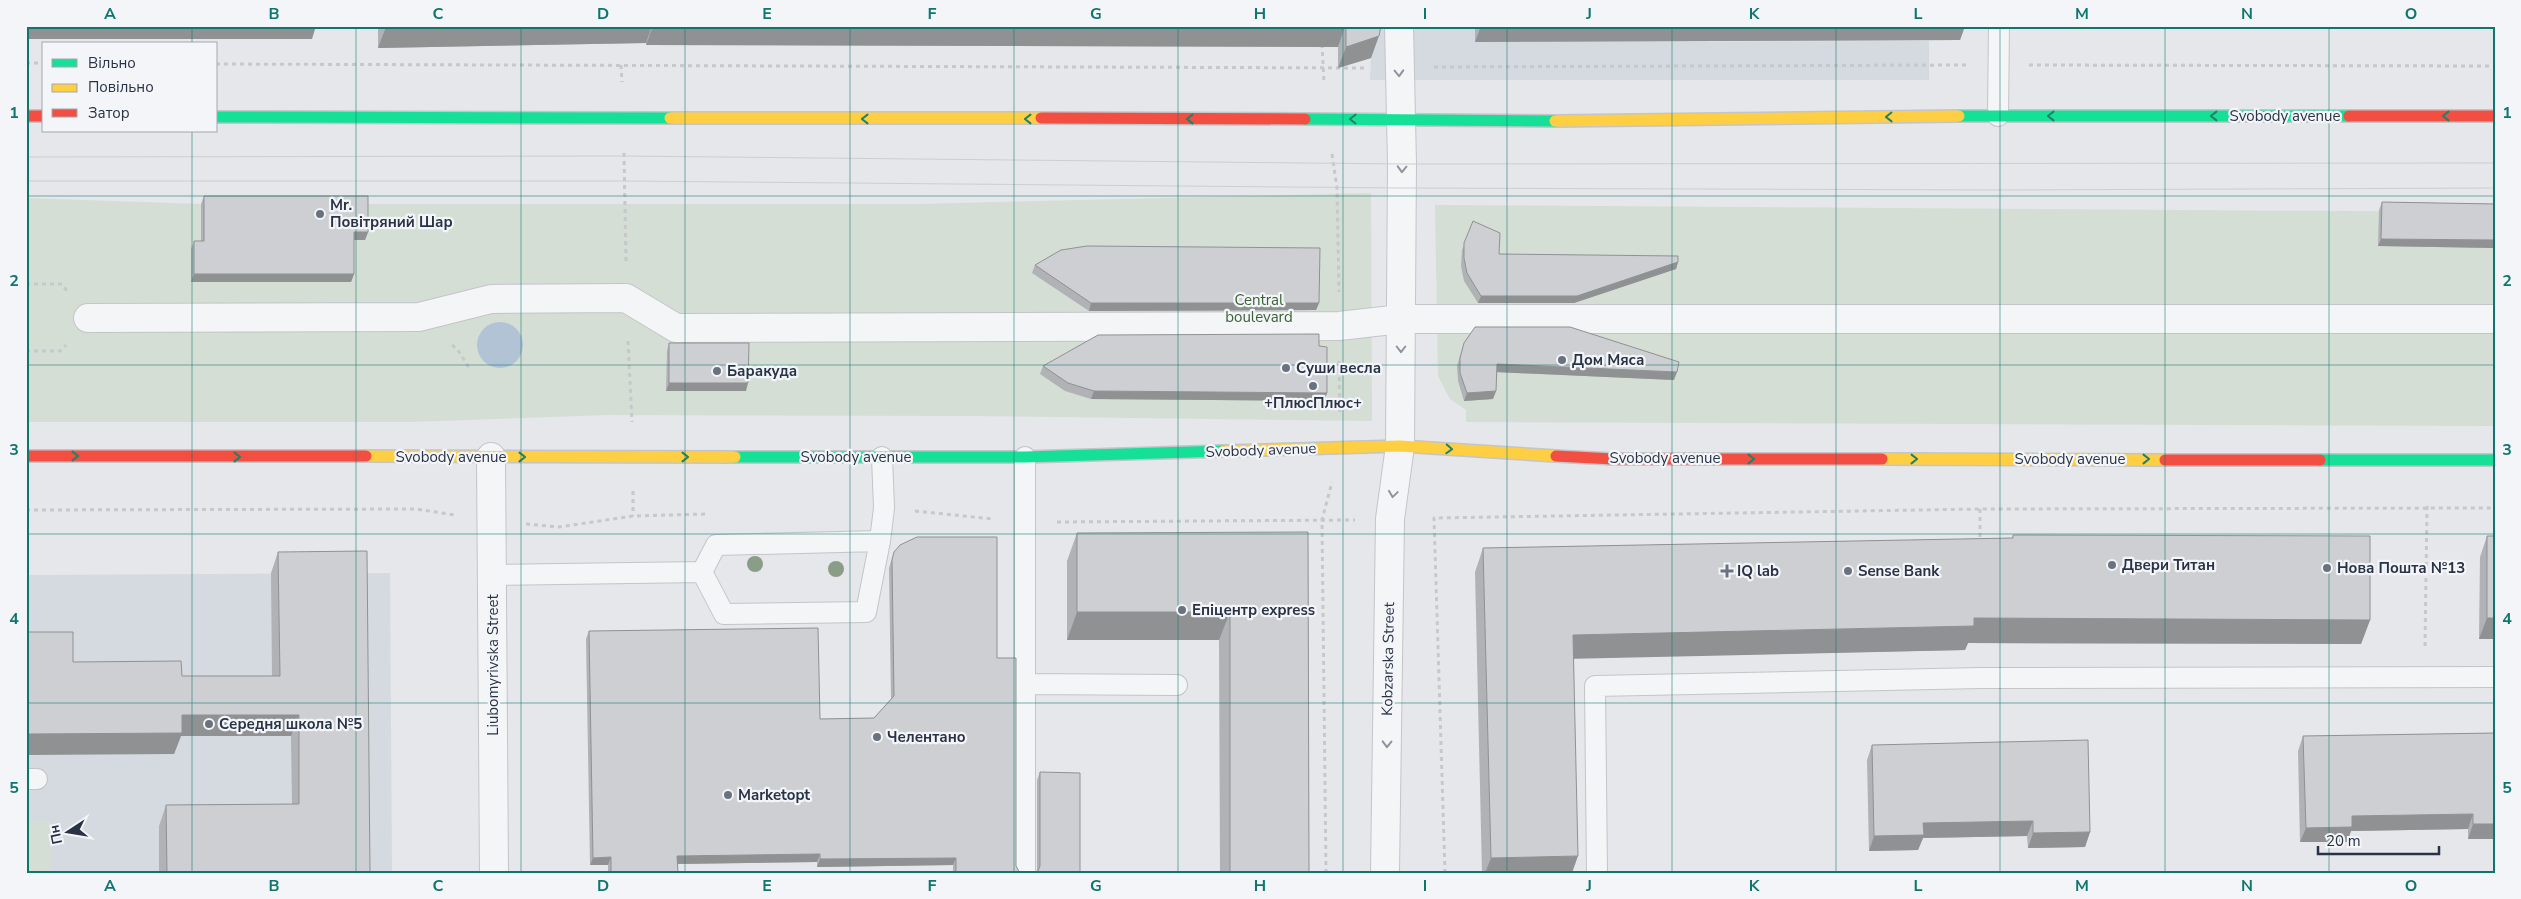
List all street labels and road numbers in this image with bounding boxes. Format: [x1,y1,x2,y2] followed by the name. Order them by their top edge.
[2230,106,2340,126] street label: Svobody avenue
[1205,438,1317,462] street label: Svobody avenue
[396,447,506,467] street label: Svobody avenue
[801,447,911,467] street label: Svobody avenue
[1610,448,1720,468] street label: Svobody avenue
[2015,449,2125,469] street label: Svobody avenue
[483,594,503,736] street label: Liubomyrivska Street
[1377,601,1399,716] street label: Kobzarska Street

